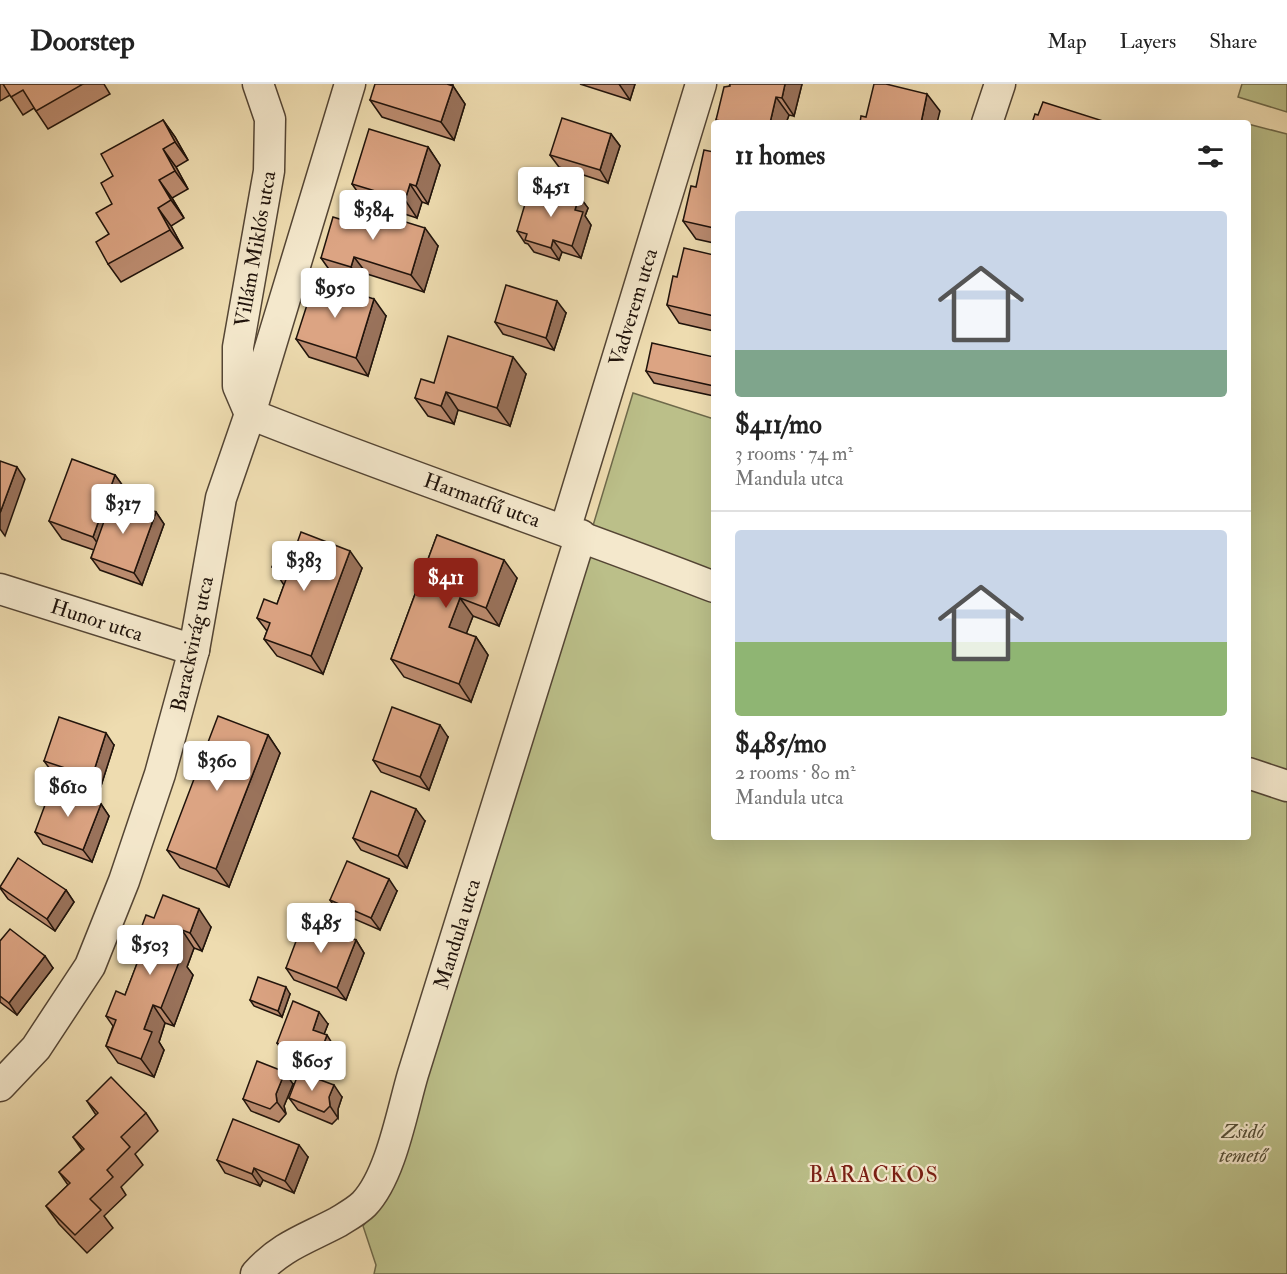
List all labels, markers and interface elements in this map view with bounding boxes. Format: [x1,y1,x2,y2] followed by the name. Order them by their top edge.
[30,24,135,59] text: Doorstep
[1047,28,1087,55] text: Map
[1120,28,1176,55] text: Layers
[1209,28,1257,55] text: Share
[735,140,825,172] text: 11 homes
[1194,140,1227,173] icon: filters
[515,167,587,218] pin: $451
[228,169,283,329] street label: Villám Miklós utca
[532,174,570,199] text: $451
[337,190,409,241] pin: $384
[353,197,393,222] text: $384
[603,245,664,369] street label: Vadverem utca
[927,250,1035,358] icon: home
[299,268,371,319] pin: $950
[315,275,355,300] text: $950
[735,409,822,441] text: $411/mo
[735,441,853,466] text: 3 rooms · 74 m²
[735,466,843,491] text: Mandula utca
[420,467,544,534] street label: Harmatfű utca
[87,484,159,535] pin: $317
[105,491,141,516] text: $317
[268,541,340,592] pin: $383
[286,548,322,573] text: $383
[410,558,482,609] pin: $411
[428,565,464,590] text: $411
[927,569,1035,677] icon: home
[165,574,220,714] street label: Barackvirág utca
[47,593,147,648] street label: Hunor utca
[735,728,826,760] text: $485/mo
[181,741,253,792] pin: $360
[197,748,237,773] text: $360
[735,760,856,785] text: 2 rooms · 80 m²
[32,767,104,818] pin: $610
[49,774,87,799] text: $610
[735,785,843,810] text: Mandula utca
[428,875,487,993] street label: Mandula utca
[285,903,357,954] pin: $485
[301,910,341,935] text: $485
[114,925,186,976] pin: $503
[131,932,169,957] text: $503
[276,1041,348,1092] pin: $605
[292,1048,332,1073] text: $605
[1219,1118,1270,1169] park label: Zsidó temető
[809,1161,939,1189] district label: BARACKOS

